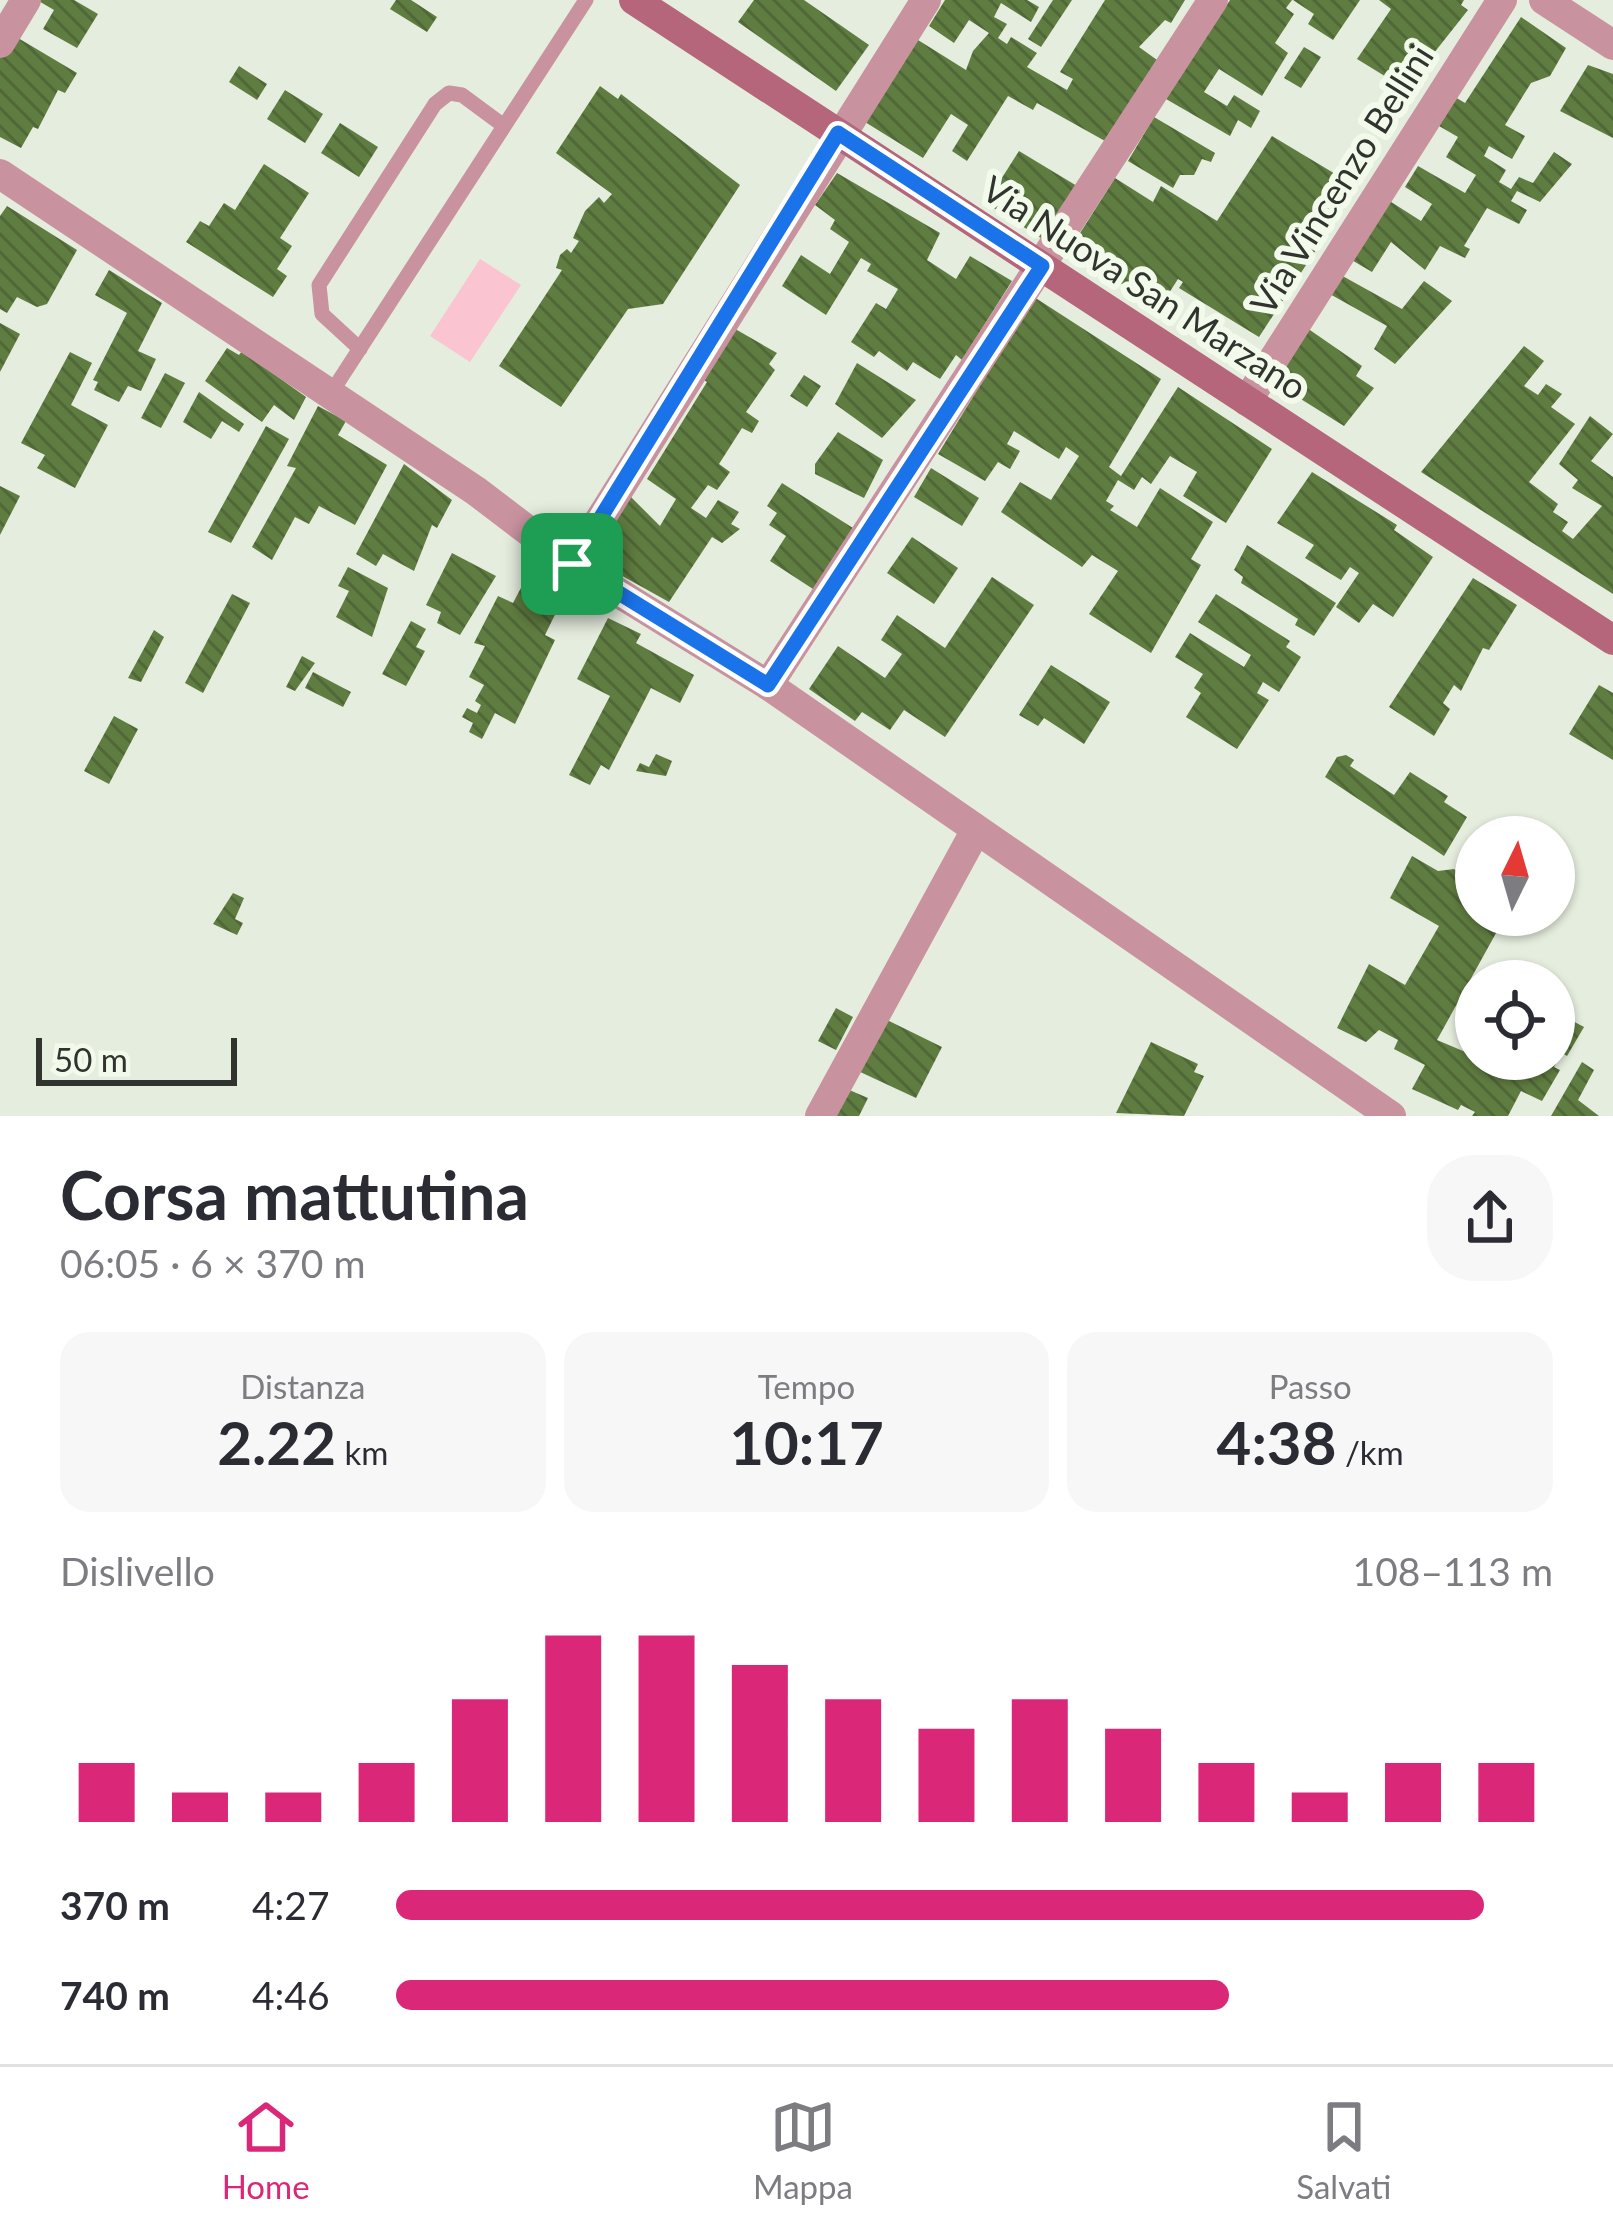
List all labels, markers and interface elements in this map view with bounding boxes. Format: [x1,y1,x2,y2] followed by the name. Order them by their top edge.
[1240,36,1442,322] street label: Via Vincenzo Bellini
[975,166,1315,408] street label: Via Nuova San Marzano
[521,513,623,615] pin
[539,531,605,597] icon: arrive
[1455,816,1575,936] north arrow
[1455,816,1575,1080] map controls
[1455,960,1575,1080] button: locate
[36,1032,237,1085] scale bar
[54,1039,128,1079] text: 50 m
[60,1155,529,1234] text: Corsa mattutina
[1427,1155,1553,1281] button: share
[60,1240,365,1286] text: 06:05 · 6 × 370 m
[240,1366,365,1406] text: Distanza
[758,1366,855,1406] text: Tempo
[1269,1366,1352,1406] text: Passo
[217,1406,336,1478] text: 2.22
[729,1406,884,1478] text: 10:17
[1217,1406,1336,1478] text: 4:38
[336,1432,388,1472] text: km
[1336,1432,1404,1472] text: /km
[60,1548,215,1594] text: Dislivello
[1353,1548,1553,1594] text: 108–113 m
[60,1882,170,1928] text: 370 m
[252,1882,330,1928] text: 4:27
[60,1972,170,2018] text: 740 m
[252,1972,330,2018] text: 4:46
[222,2094,310,2206] tab: Home
[753,2094,853,2206] tab: Mappa
[1296,2094,1391,2206] tab: Salvati

